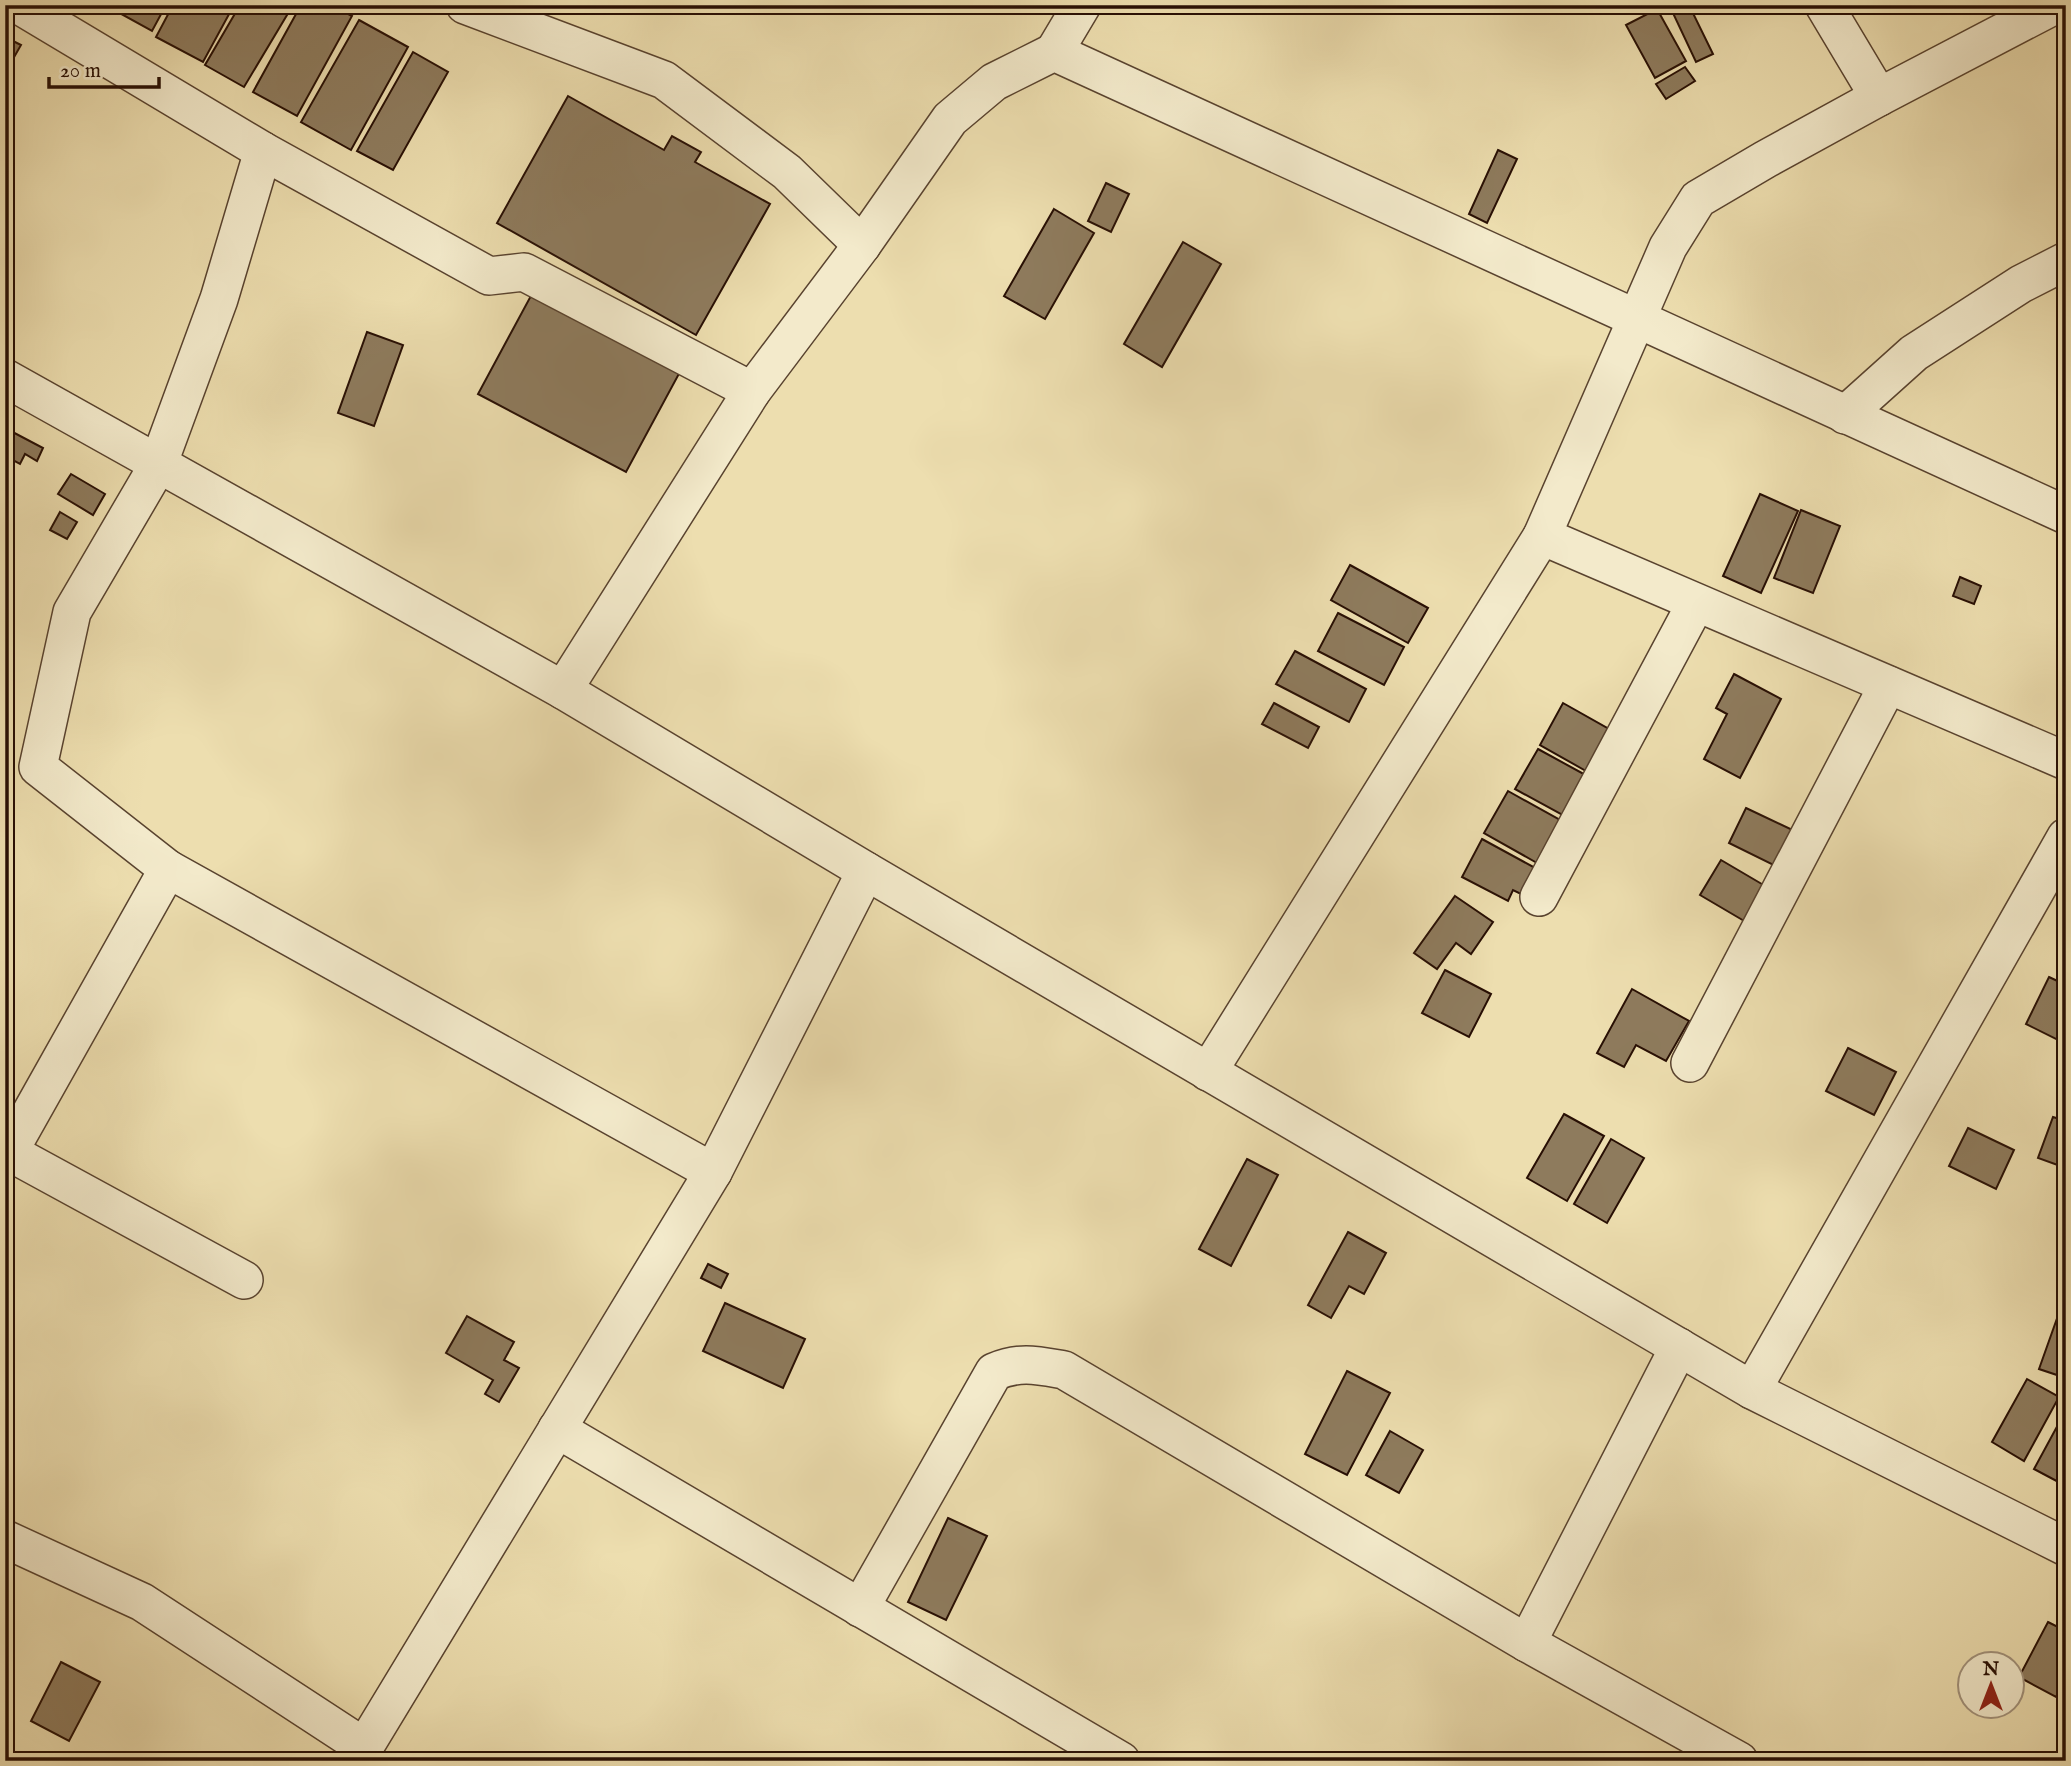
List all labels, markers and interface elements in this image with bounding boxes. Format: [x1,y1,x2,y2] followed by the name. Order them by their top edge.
[49,46,159,90] scale bar
[60,58,101,85] text: 20 m
[1955,1650,2025,1720] north arrow
[1982,1658,2000,1682] text: N

